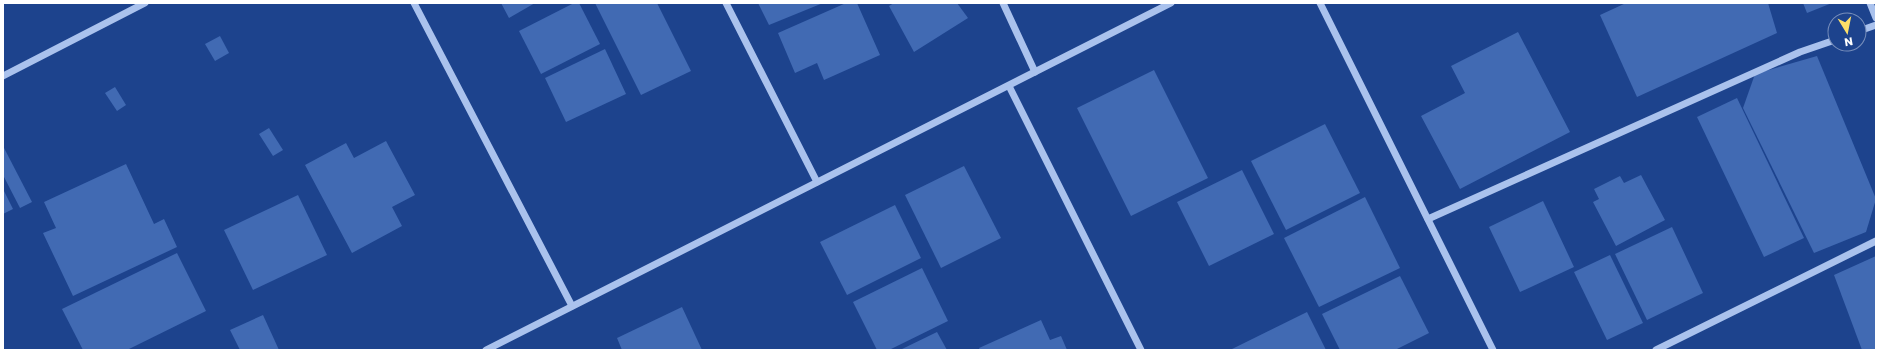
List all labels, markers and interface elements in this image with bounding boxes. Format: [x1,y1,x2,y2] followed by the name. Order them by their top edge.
[1827,12,1867,52] north arrow
[1843,33,1854,50] text: N

